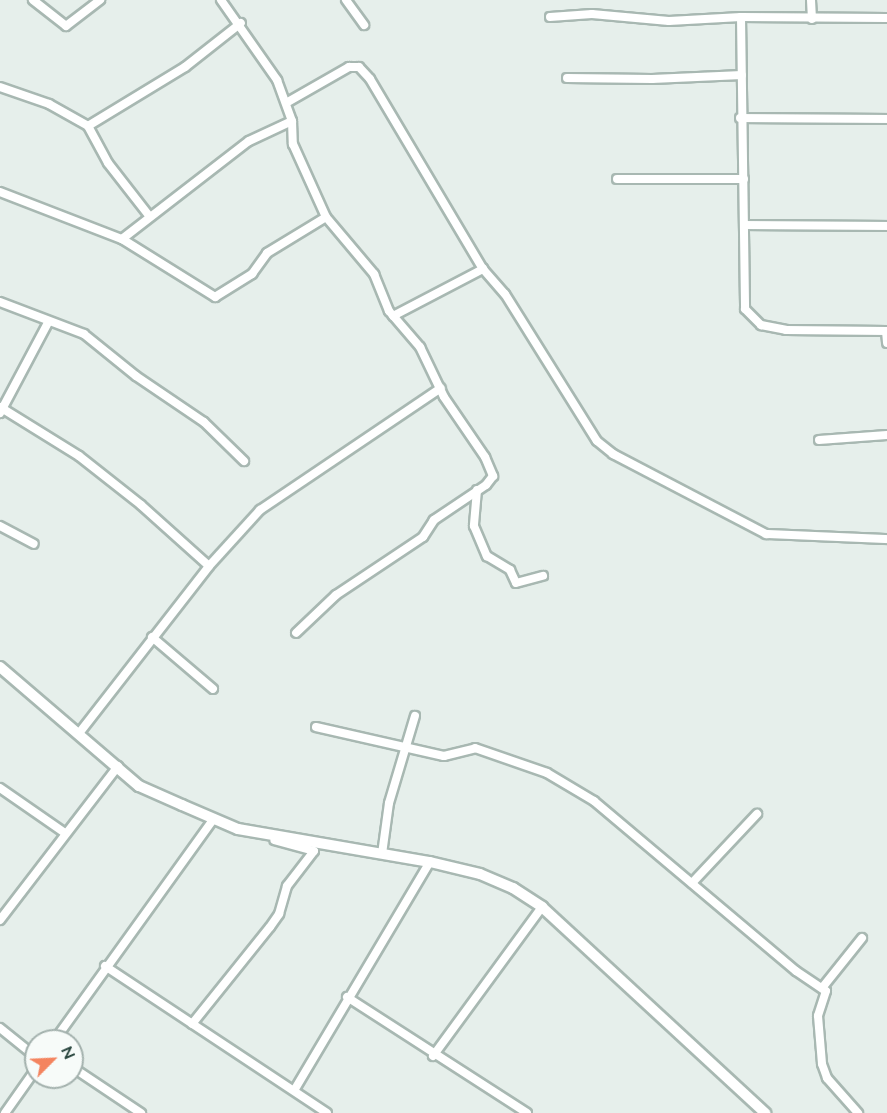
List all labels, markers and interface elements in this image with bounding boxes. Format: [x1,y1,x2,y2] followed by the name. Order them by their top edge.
[24,1029,84,1089] north arrow
[57,1043,80,1062] text: N

